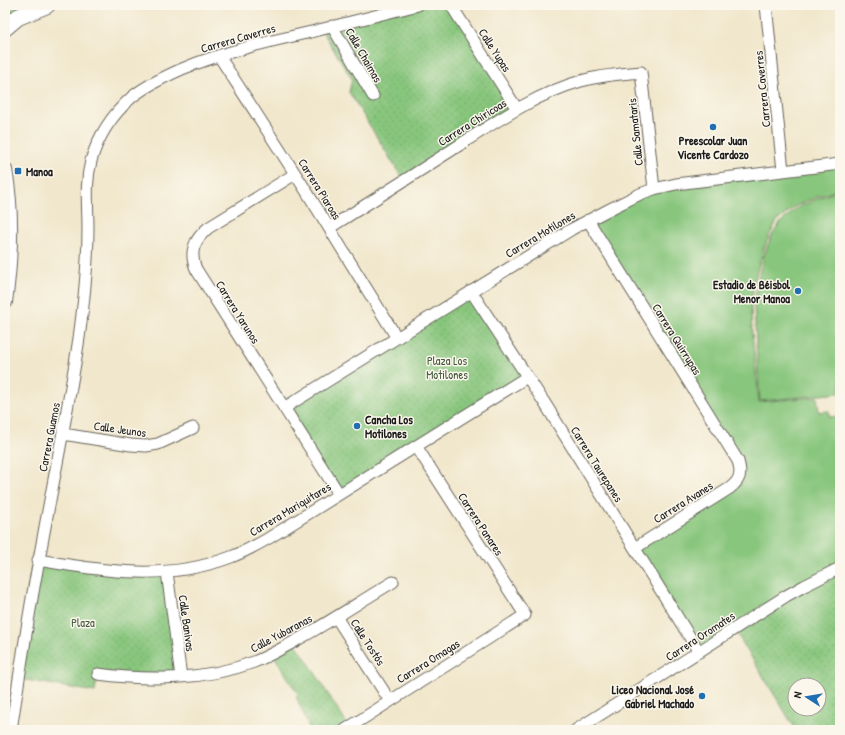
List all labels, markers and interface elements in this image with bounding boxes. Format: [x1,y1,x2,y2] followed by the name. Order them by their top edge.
[199,19,278,57] street label: Carrera Caverres
[342,25,387,86] street label: Calle Chaimas
[475,25,516,75] street label: Calle Yupas
[749,50,774,128] street label: Carrera Caverres
[435,94,510,150] street label: Carrera Chiricoas
[623,97,647,167] street label: Calle Samataris
[708,122,718,132] marker: Preescolar Juan Vicente Cardozo
[677,132,749,163] place label: Preescolar Juan Vicente Cardozo
[294,155,346,223] street label: Carrera Piaroas
[26,163,53,180] place label: Manoa
[13,166,23,176] marker: Manoa
[502,206,579,262] street label: Carrera Motilones
[713,276,791,307] place label: Estadio de Béisbol Menor Manoa
[212,277,264,347] street label: Carrera Yarunos
[793,286,803,296] marker: Estadio de Béisbol Menor Manoa
[648,300,706,378] street label: Carrera Quirrupas
[426,352,468,383] park label: Plaza Los Motilones
[34,401,64,473] street label: Carrera Guamos
[365,411,413,442] place label: Cancha Los Motilones
[93,417,148,441] street label: Calle Jeunos
[352,421,362,431] marker: Cancha Los Motilones
[567,423,627,506] street label: Carrera Taurepanes
[650,477,716,527] street label: Carrera Avanes
[246,478,334,540] street label: Carrera Mariquitares
[454,489,508,559] street label: Carrera Panares
[175,594,199,653] street label: Calle Banivas
[662,607,738,665] street label: Carrera Oromates
[247,609,315,656] street label: Calle Yubaranas
[71,614,95,631] park label: Plaza
[347,615,390,669] street label: Calle Tostós
[393,635,463,687] street label: Carrera Omagas
[787,677,827,717] north arrow
[612,681,694,712] place label: Liceo Nacional José Gabriel Machado
[790,690,805,699] text: N
[697,691,707,701] marker: Liceo Nacional José Gabriel Machado

